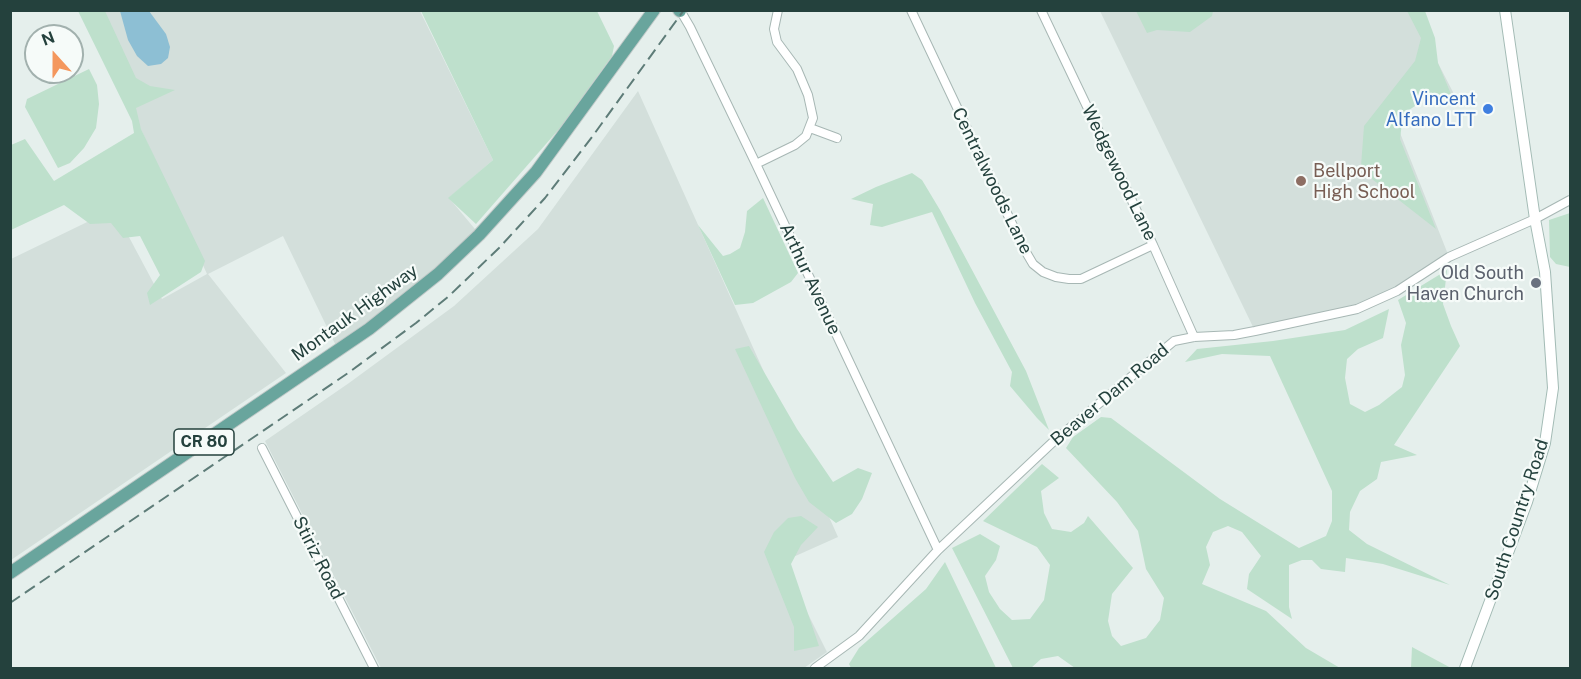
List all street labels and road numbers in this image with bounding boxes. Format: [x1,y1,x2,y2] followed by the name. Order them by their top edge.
[1077,102,1161,244] street label: Wedgewood Lane
[947,104,1037,258] street label: Centralwoods Lane
[775,220,845,338] street label: Arthur Avenue
[288,260,422,366] street label: Montauk Highway
[1047,339,1173,451] street label: Beaver Dam Road
[174,429,234,455] road number: CR 80
[1481,437,1553,603] street label: South Country Road
[288,513,348,603] street label: Stiriz Road

